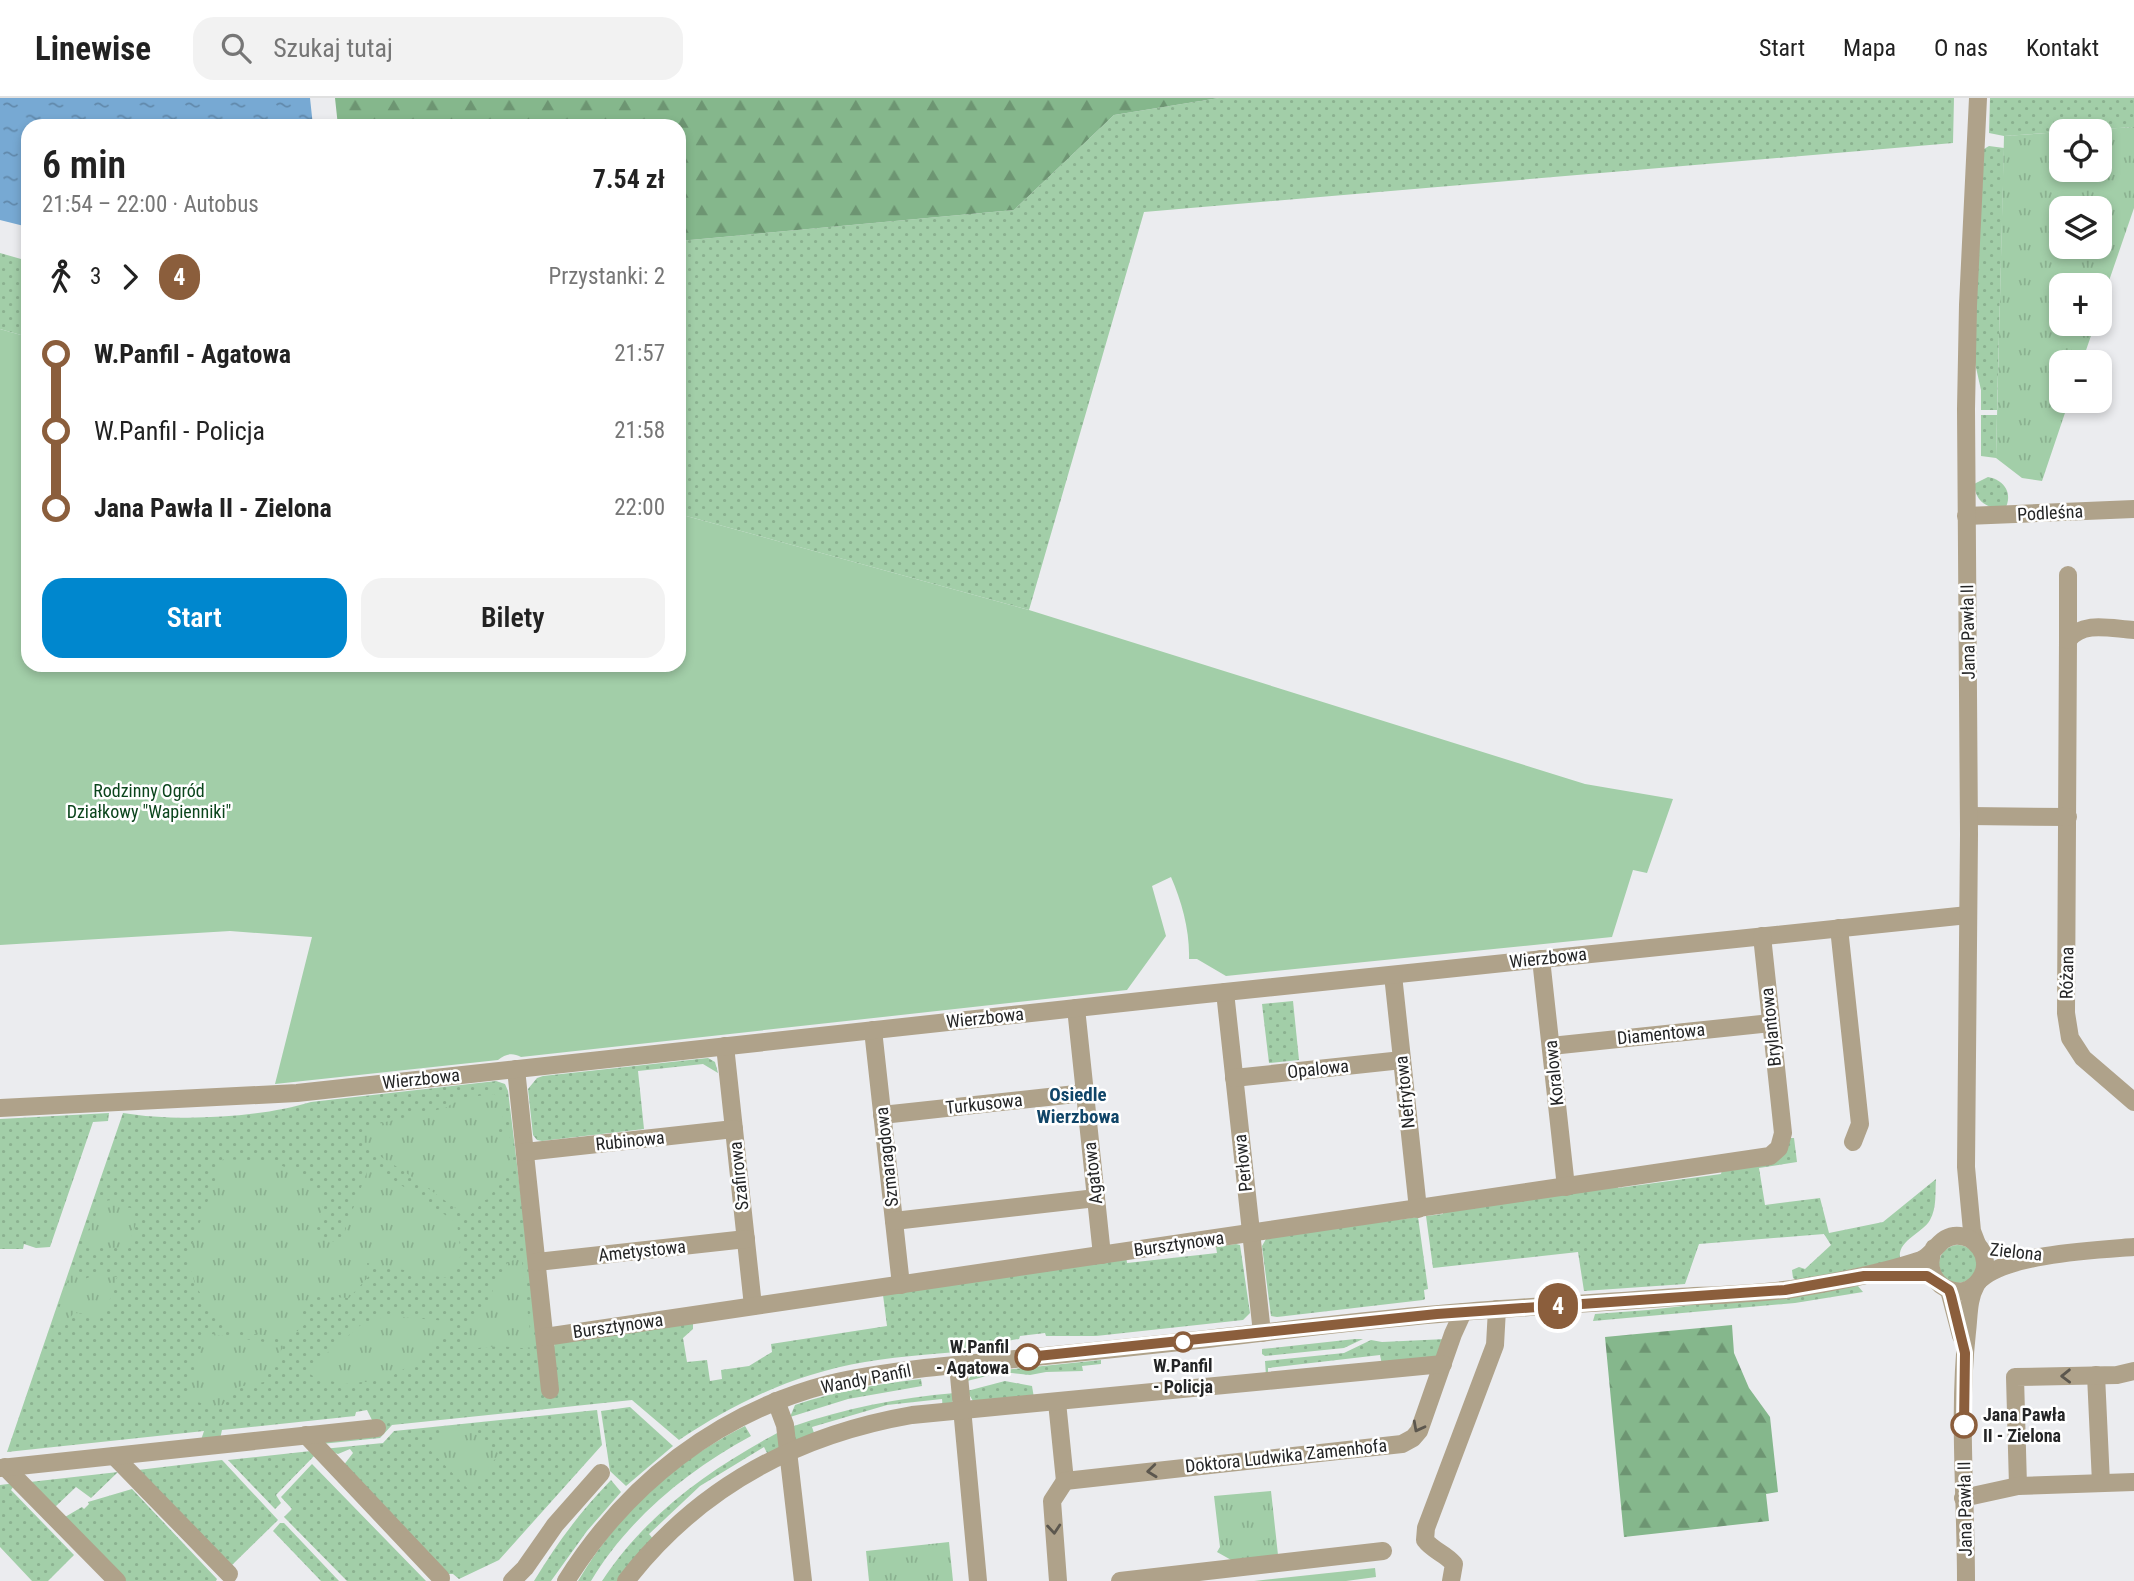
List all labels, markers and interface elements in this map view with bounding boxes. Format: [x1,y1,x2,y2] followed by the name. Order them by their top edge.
[193,17,683,80] search box
[35,29,151,68] text: Linewise
[217,29,255,67] icon: search
[273,33,393,63] text: Szukaj tutaj
[1759,34,1805,62] text: Start
[1843,34,1896,62] text: Mapa
[1934,34,1988,62] text: O nas
[2026,34,2099,62] text: Kontakt
[2049,119,2112,413] map controls
[2049,119,2112,182] button: locate
[42,143,126,187] text: 6 min
[593,164,665,194] text: 7.54 zł
[42,191,259,218] text: 21:54 – 22:00 · Autobus
[2049,196,2112,259] button: layers
[42,258,80,296] icon: walk
[111,258,149,296] icon: forward
[90,263,101,290] text: 3
[173,263,186,291] text: 4
[548,263,665,290] text: Przystanki: 2
[2049,273,2112,336] button: +
[94,339,291,369] text: W.Panfil - Agatowa
[614,340,665,367] text: 21:57
[2049,350,2112,413] button: −
[94,416,265,446] text: W.Panfil - Policja
[614,417,665,444] text: 21:58
[94,493,332,523] text: Jana Pawła II - Zielona
[614,494,665,521] text: 22:00
[2016,500,2083,525] street label: Podleśna
[42,578,347,658] button: Start
[361,578,665,658] button: Bilety
[1956,584,1979,680] street label: Jana Pawła II
[67,780,231,822] park label: Rodzinny Ogród Działkowy "Wapienniki"
[1508,943,1588,972] street label: Wierzbowa
[2056,947,2077,999] street label: Różana
[1756,987,1785,1067] street label: Brylantowa
[945,1003,1025,1032] street label: Wierzbowa
[1616,1018,1706,1049] street label: Diamentowa
[1540,1039,1567,1107] street label: Koralowa
[1286,1055,1350,1082] street label: Opalowa
[1390,1055,1419,1129] street label: Nefrytowa
[381,1064,461,1093] street label: Wierzbowa
[1037,1083,1119,1128] district label: Osiedle Wierzbowa
[945,1089,1023,1118] street label: Turkusowa
[871,1106,902,1208] street label: Szmaragdowa
[594,1126,666,1155] street label: Rubinowa
[1229,1133,1256,1193] street label: Perłowa
[724,1140,753,1212] street label: Szafirowa
[1079,1141,1106,1205] street label: Agatowa
[1132,1227,1225,1260] street label: Bursztynowa
[597,1235,687,1266] street label: Ametystowa
[1989,1238,2043,1265] street label: Zielona
[1535,1283,1581,1329] line badge: 4
[1552,1292,1564,1320] text: 4
[571,1309,664,1342] street label: Bursztynowa
[1173,1332,1193,1352] marker: W.Panfil - Policja
[936,1336,1009,1378] place label: W.Panfil - Agatowa
[1015,1344,1041,1370] marker: W.Panfil - Agatowa
[1153,1355,1213,1397] place label: W.Panfil - Policja
[819,1359,913,1398] street label: Wandy Panfil
[2060,1368,2071,1383] one-way arrow
[1983,1404,2065,1446] place label: Jana Pawła II - Zielona
[1951,1412,1977,1438] marker: Jana Pawła II - Zielona
[1413,1420,1427,1432] one-way arrow
[1184,1434,1388,1477] street label: Doktora Ludwika Zamenhofa
[1953,1461,1976,1557] street label: Jana Pawła II
[1146,1463,1157,1478] one-way arrow
[1046,1523,1061,1535] one-way arrow

